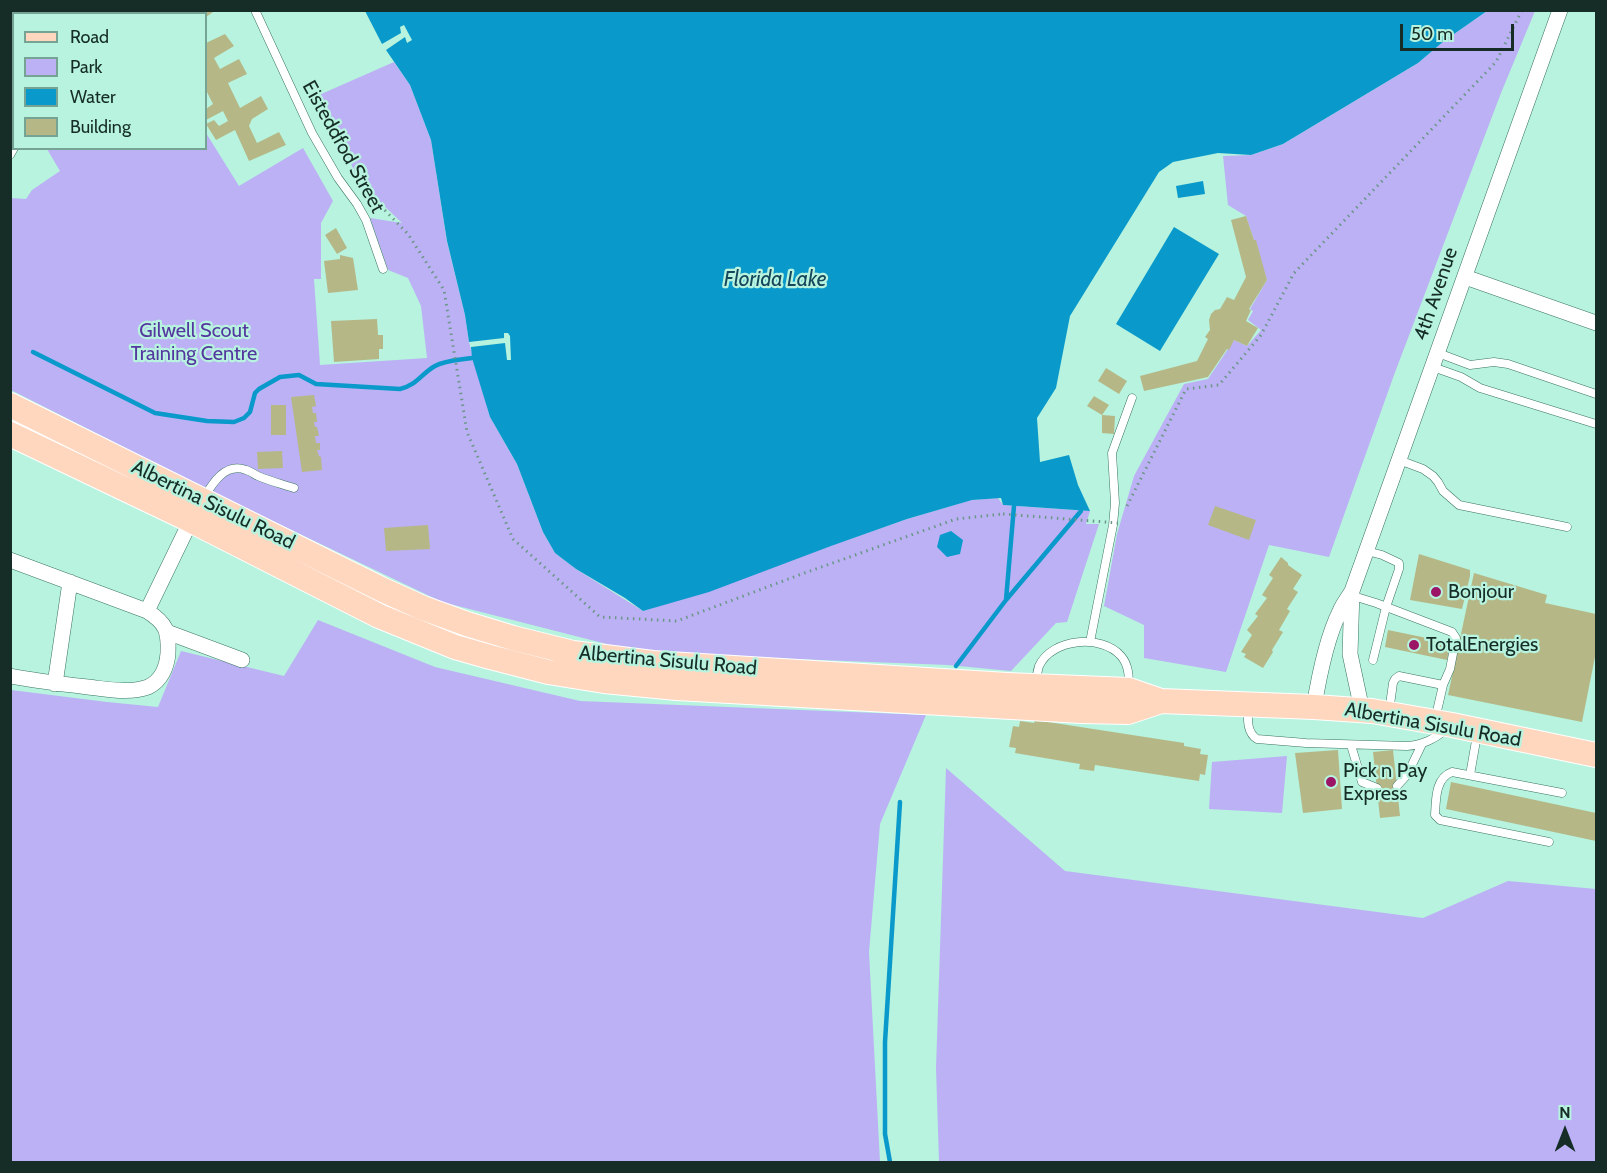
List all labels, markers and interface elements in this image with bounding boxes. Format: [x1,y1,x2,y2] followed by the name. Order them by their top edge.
[12,12,207,150] legend
[1403,12,1517,50] scale bar
[1411,23,1453,45] text: 50 m
[70,26,109,48] text: Road
[70,56,102,78] text: Park
[297,77,389,217] street label: Eisteddfod Street
[70,86,116,108] text: Water
[70,116,131,138] text: Building
[1409,244,1463,344] street label: 4th Avenue
[724,267,826,293] water label: Florida Lake
[131,319,257,366] park label: Gilwell Scout Training Centre
[128,455,298,555] street label: Albertina Sisulu Road
[1448,580,1514,604] place label: Bonjour
[1429,585,1443,599] marker: Bonjour
[1426,633,1538,657] place label: TotalEnergies
[1407,638,1421,652] marker: TotalEnergies
[578,641,758,681] street label: Albertina Sisulu Road
[1343,698,1523,752] street label: Albertina Sisulu Road
[1343,759,1427,806] place label: Pick n Pay Express
[1324,775,1338,789] marker: Pick n Pay Express
[1535,1101,1595,1161] north arrow
[1559,1103,1571,1122] text: N

